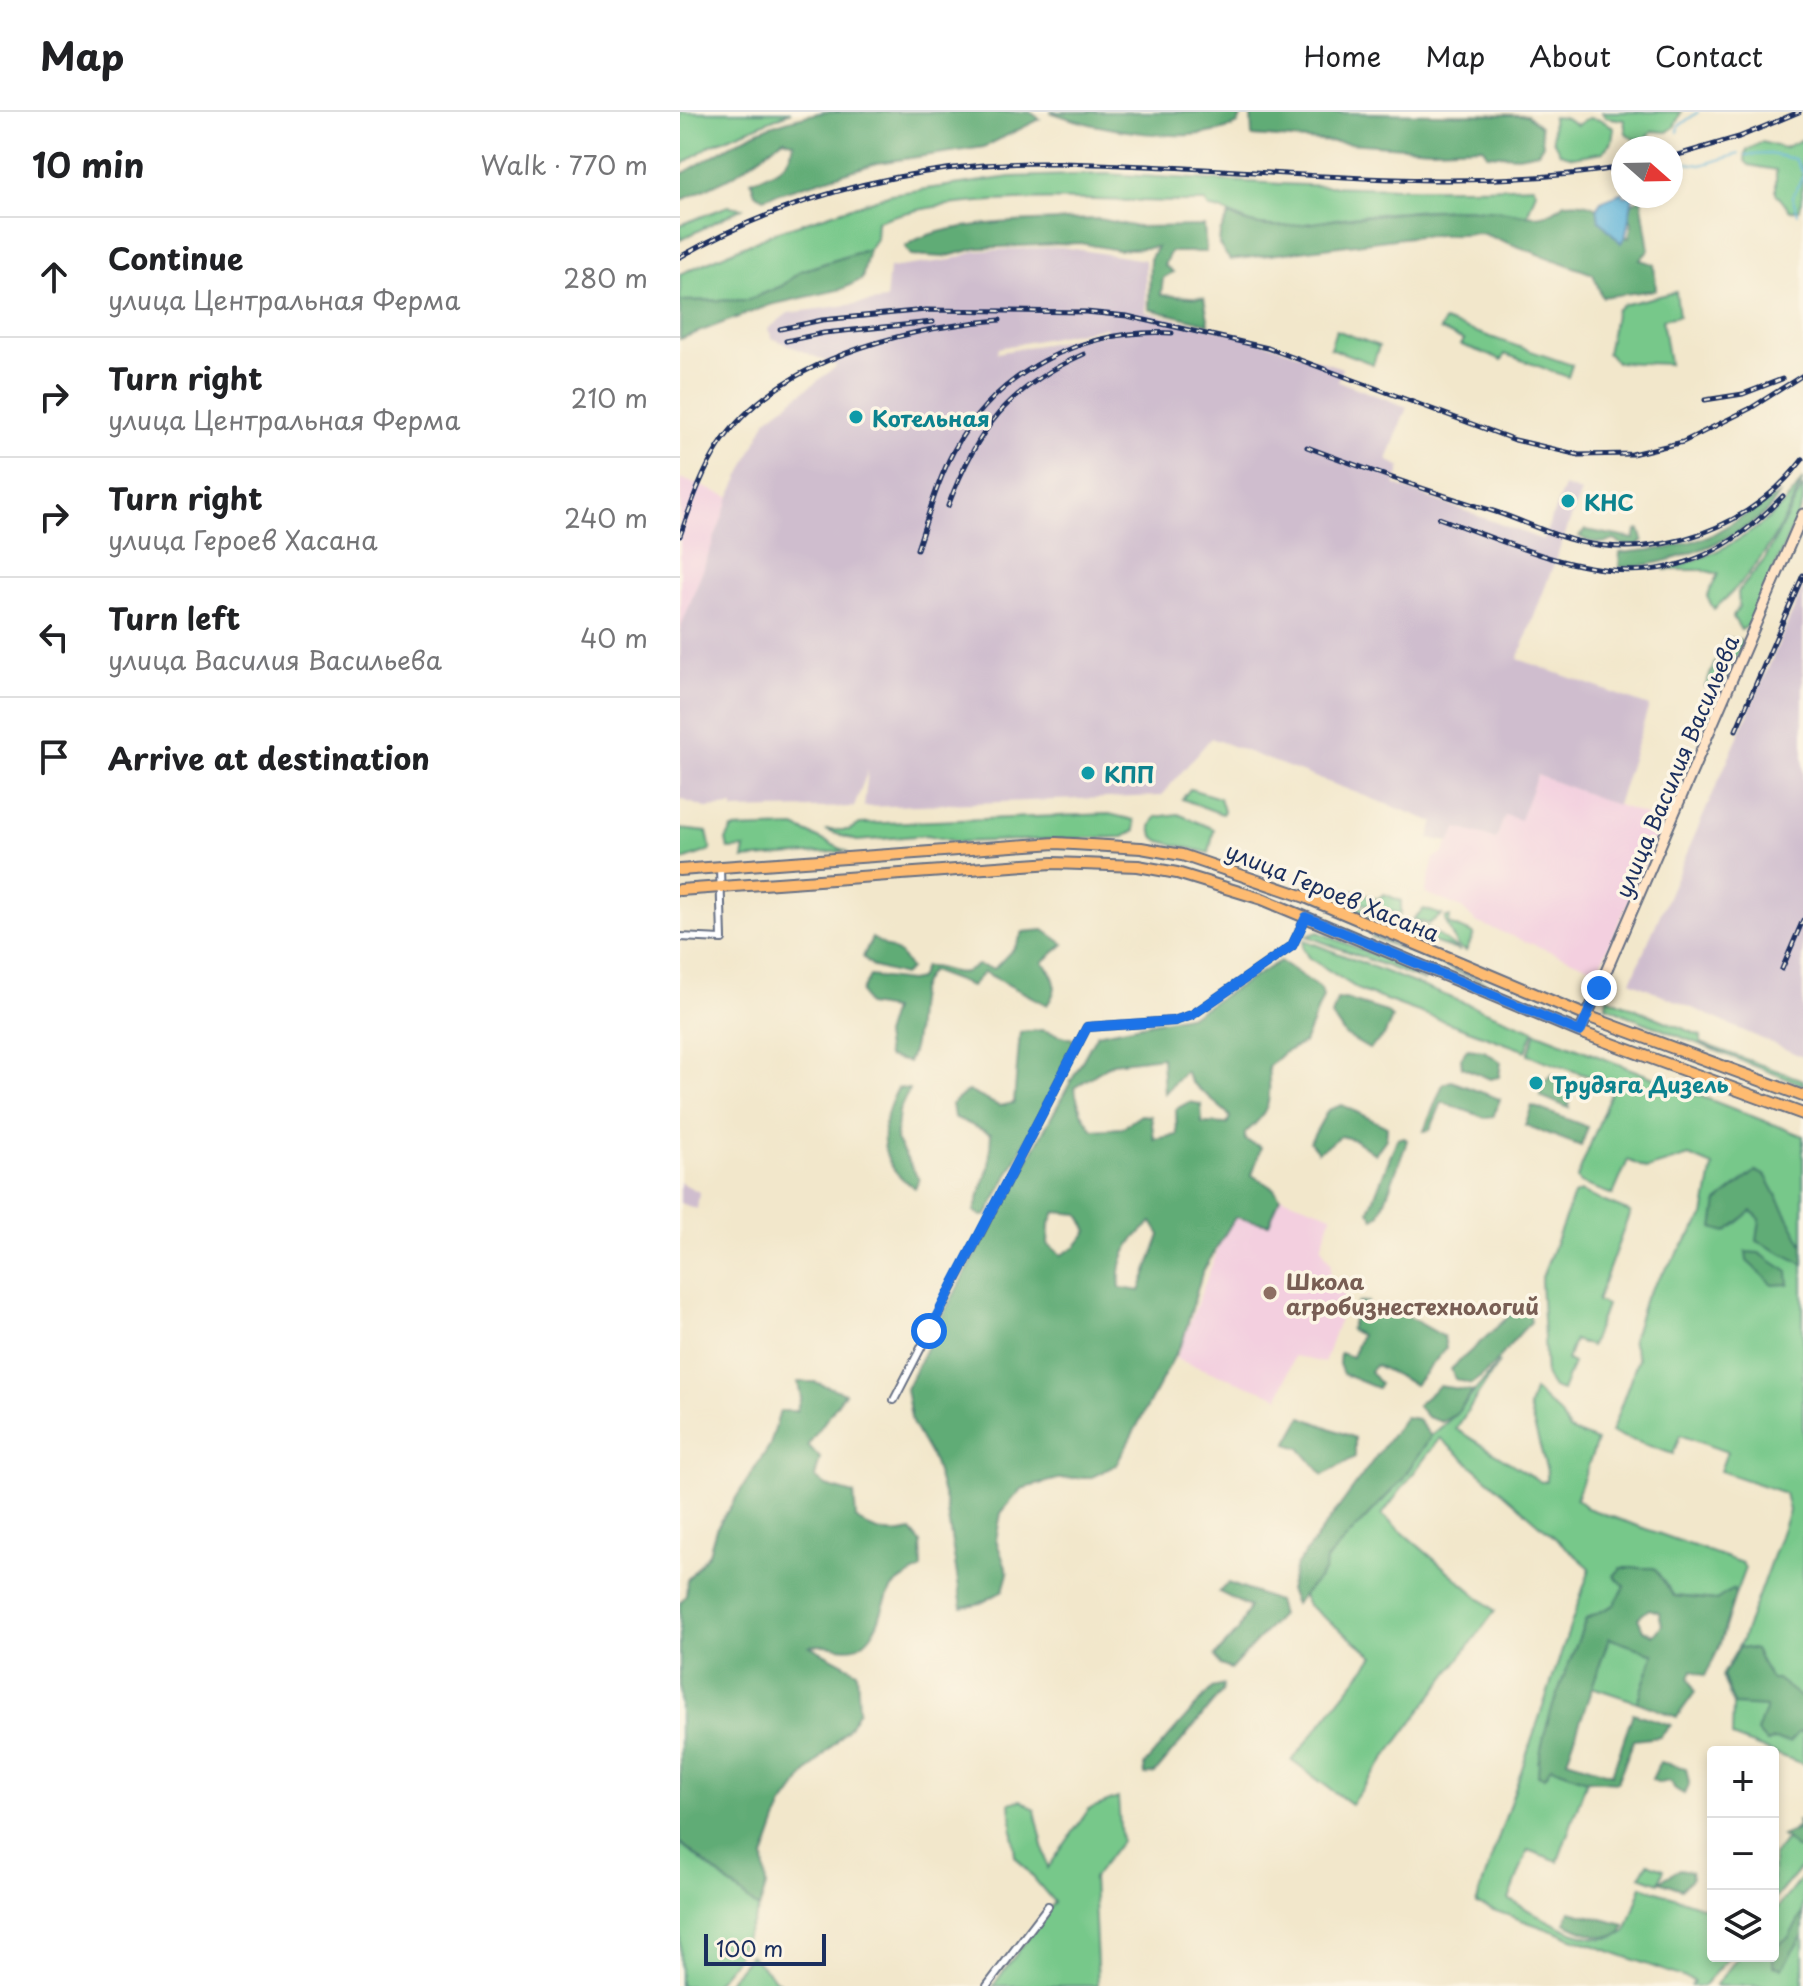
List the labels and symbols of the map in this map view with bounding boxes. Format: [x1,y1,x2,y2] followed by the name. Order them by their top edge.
[1611,136,1683,208] north arrow
[872,401,990,434] place label: Котельная
[847,408,865,426] marker: Котельная
[1584,485,1634,518] place label: КНС
[1559,492,1577,510] marker: КНС
[1606,629,1747,902] street label: улица Василия Васильева
[1104,757,1155,790] place label: КПП
[1079,764,1097,782] marker: КПП
[1221,833,1445,949] street label: улица Героев Хасана
[1581,970,1617,1006] route end
[1552,1067,1729,1100] place label: Трудяга Дизель
[1527,1074,1545,1092] marker: Трудяга Дизель
[1286,1264,1539,1322] place label: Школа агробизнестехнологий
[1261,1284,1279,1302] marker: Школа агробизнестехнологий
[911,1313,947,1349] route start
[704,1930,826,1966] scale bar

